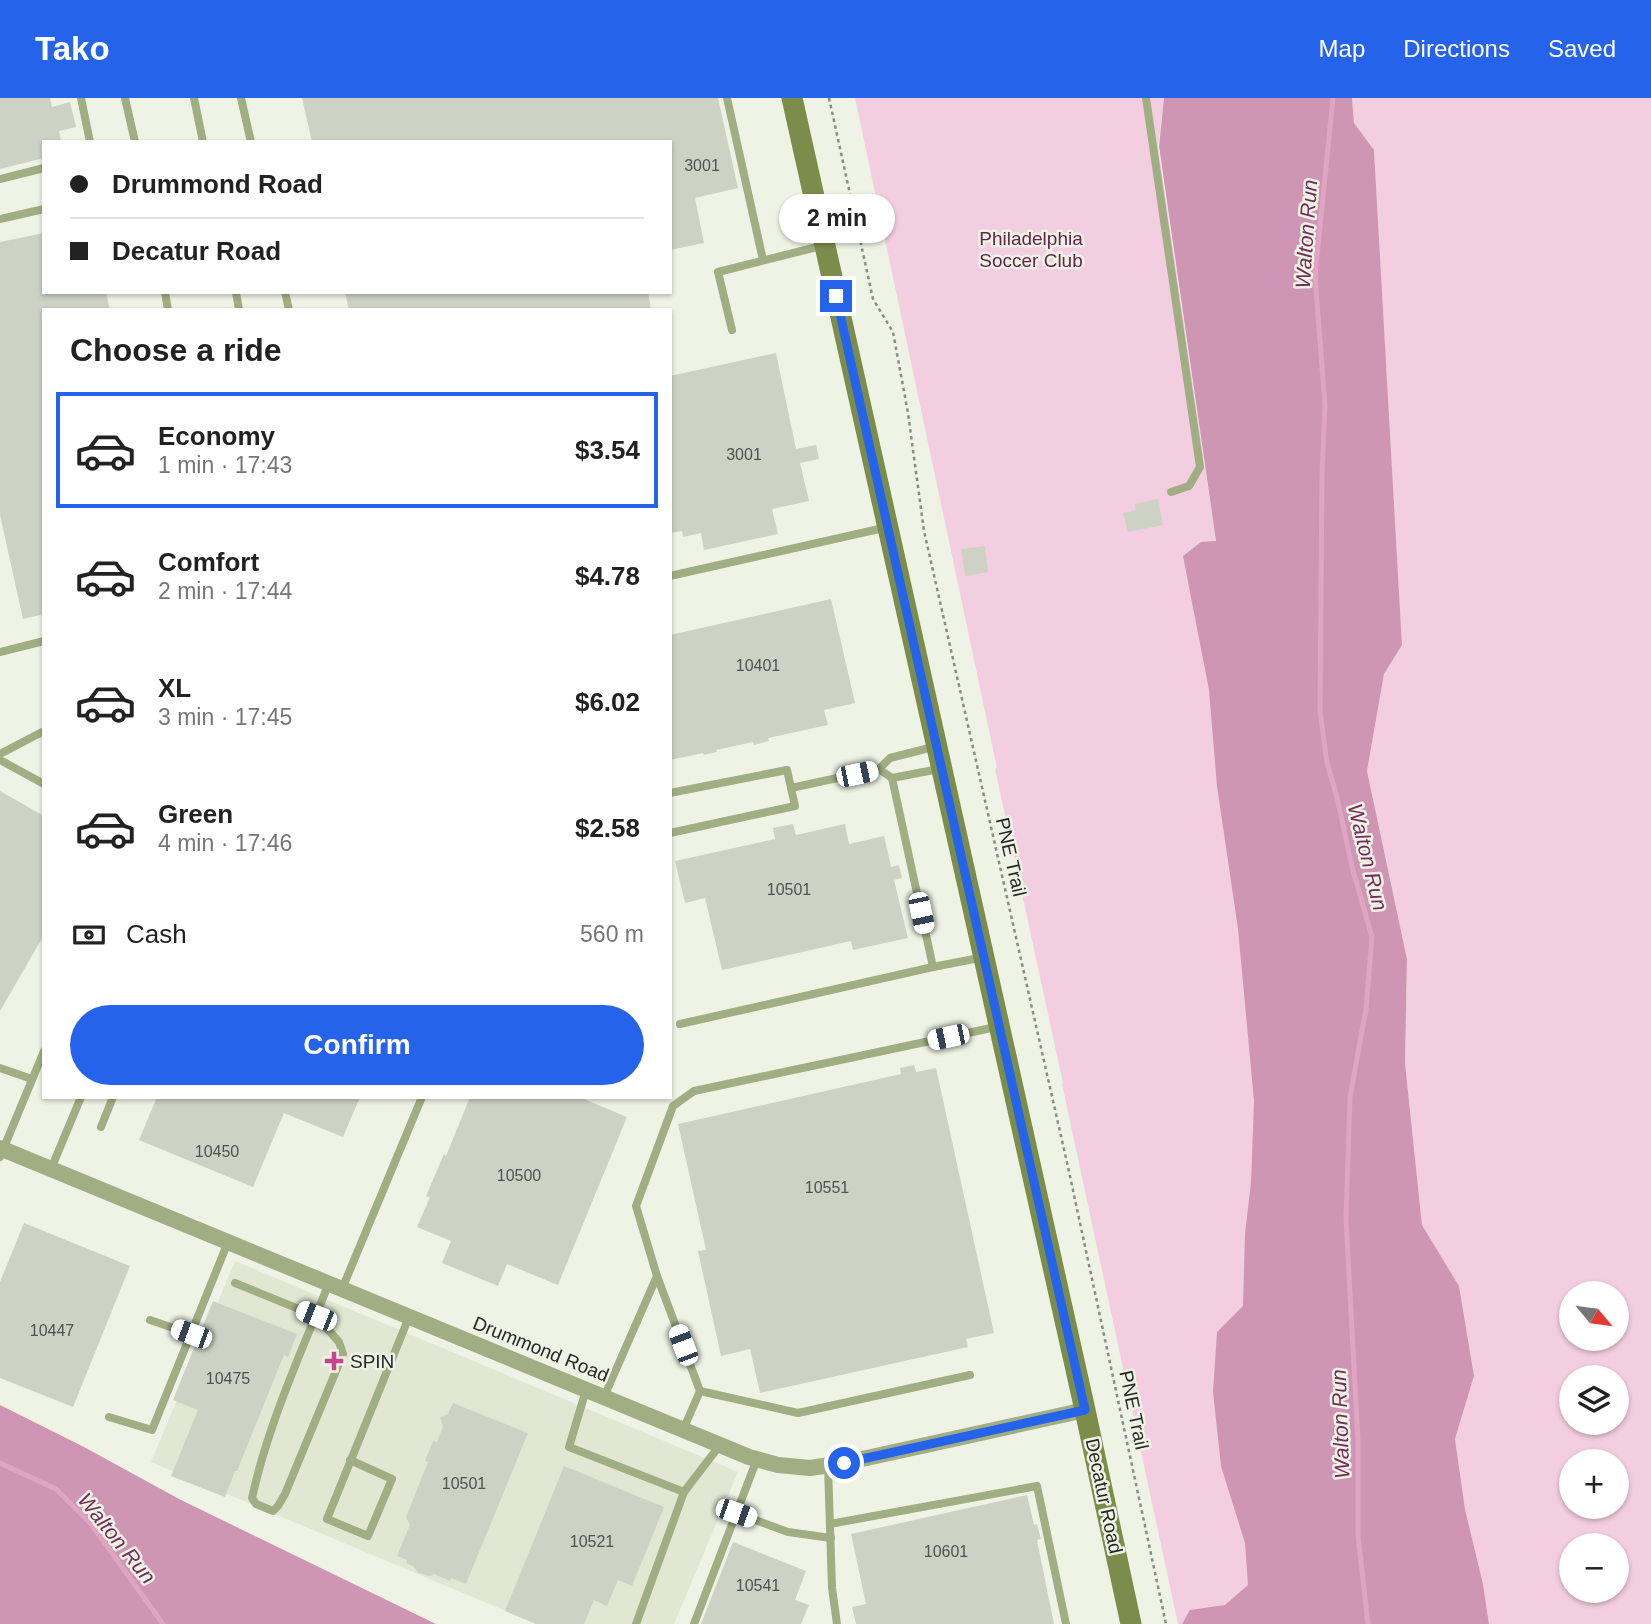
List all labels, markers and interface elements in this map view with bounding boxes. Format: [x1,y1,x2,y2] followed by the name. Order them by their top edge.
[35,30,110,67] text: Tako
[1319,35,1365,62] text: Map
[1403,35,1510,62] text: Directions
[1548,35,1616,62] text: Saved
[684,157,720,174] house number: 3001
[112,169,323,199] text: Drummond Road
[1291,179,1321,289] water label: Walton Run
[778,194,894,244] callout: 2 min
[807,205,867,231] text: 2 min
[979,228,1083,271] park label: Philadelphia Soccer Club
[112,236,281,266] text: Decatur Road
[820,280,852,312] route end
[70,332,282,368] text: Choose a ride
[74,419,137,482] icon: car
[158,421,275,451] text: Economy
[575,435,640,465] text: $3.54
[726,446,762,463] house number: 3001
[158,452,292,478] text: 1 min · 17:43
[74,545,137,608] icon: car
[158,547,259,577] text: Comfort
[575,561,640,591] text: $4.78
[158,578,292,604] text: 2 min · 17:44
[736,657,780,674] house number: 10401
[74,671,137,734] icon: car
[158,673,191,703] text: XL
[575,687,640,717] text: $6.02
[158,704,292,730] text: 3 min · 17:45
[835,759,880,789] car
[74,797,137,860] icon: car
[158,799,233,829] text: Green
[1344,801,1392,913] water label: Walton Run
[575,813,640,843] text: $2.58
[992,816,1030,898] street label: PNE Trail
[158,830,292,856] text: 4 min · 17:46
[767,881,811,898] house number: 10501
[907,890,936,936] car
[70,916,108,954] icon: cash
[126,919,187,949] text: Cash
[580,921,644,947] text: 560 m
[70,1005,644,1085] button: Confirm
[926,1022,971,1052] car
[195,1143,239,1160] house number: 10450
[497,1167,541,1184] house number: 10500
[805,1179,849,1196] house number: 10551
[1559,1281,1629,1351] north arrow
[1559,1281,1629,1603] map controls
[293,1298,340,1334] car
[470,1312,612,1386] street label: Drummond Road
[168,1317,215,1351] car
[30,1322,74,1339] house number: 10447
[666,1322,701,1368] car
[324,1351,344,1371] marker: SPIN
[350,1351,394,1372] place label: SPIN
[1559,1365,1629,1435] button: layers
[1115,1369,1153,1451] street label: PNE Trail
[1327,1369,1353,1479] water label: Walton Run
[206,1370,250,1387] house number: 10475
[1082,1436,1126,1556] street label: Decatur Road
[828,1447,860,1479] route start
[1559,1449,1629,1519] button: +
[442,1475,486,1492] house number: 10501
[74,1488,160,1588] water label: Walton Run
[713,1496,760,1530] car
[570,1533,614,1550] house number: 10521
[1559,1533,1629,1603] button: −
[924,1543,968,1560] house number: 10601
[736,1577,780,1594] house number: 10541

